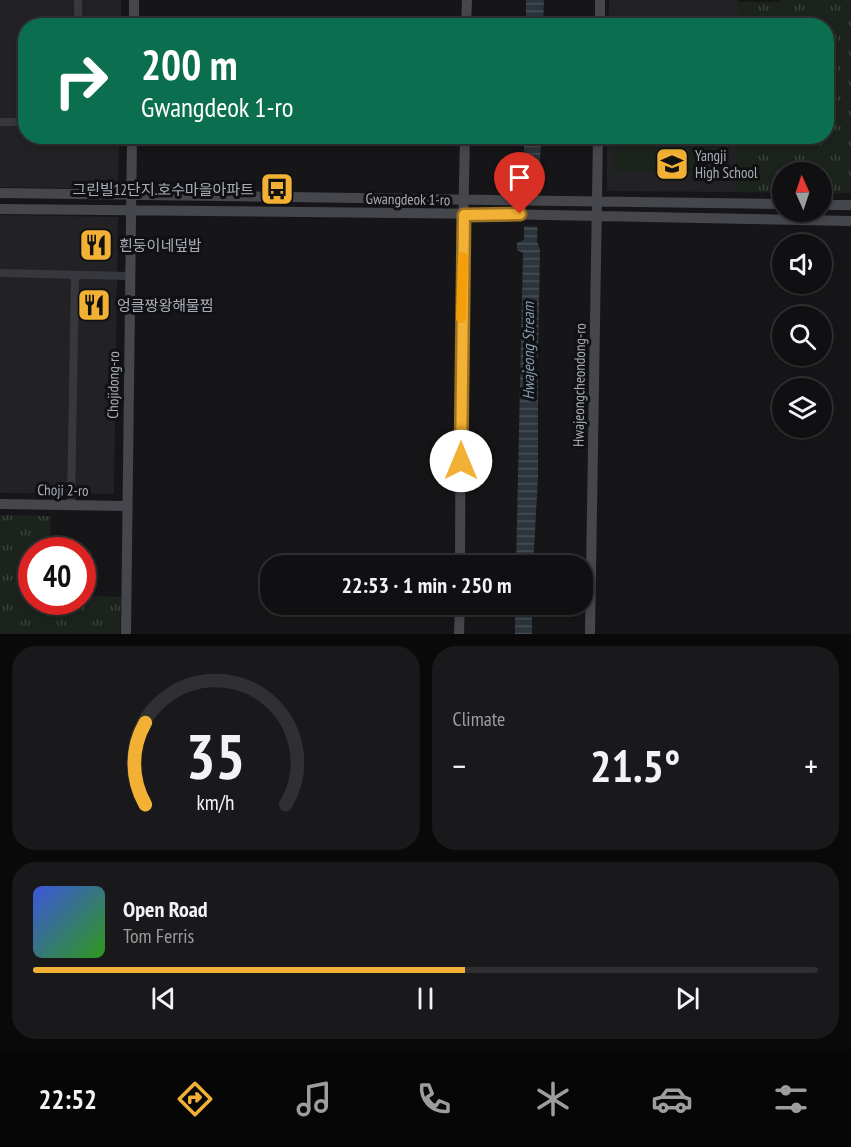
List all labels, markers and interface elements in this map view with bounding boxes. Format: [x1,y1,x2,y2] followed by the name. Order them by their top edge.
[141,37,238,92] text: 200 m
[42,42,120,120] icon: right
[141,90,293,124] text: Gwangdeok 1-ro
[654,146,690,182] school or university icon: Yangji High School
[695,146,758,182] place label: Yangji High School
[494,152,545,214] pin
[503,161,536,194] icon: arrive
[772,162,832,222] north arrow
[772,162,832,438] map controls
[259,171,295,207] bus stop icon: 그린빌12단지.호수마을아파트
[72,180,254,199] place label: 그린빌12단지.호수마을아파트
[365,189,451,209] street label: Gwangdeok 1-ro
[78,227,114,263] restaurant icon: 흰둥이네덮밥
[772,234,832,294] button: sound
[119,236,202,255] place label: 흰둥이네덮밥
[76,287,112,323] restaurant icon: 엉클짱왕해물찜
[117,296,214,315] place label: 엉클짱왕해물찜
[518,301,538,400] water label: Hwajeong Stream
[772,306,832,366] button: search
[568,323,590,447] street label: Hwajeongcheondong-ro
[103,351,123,419] street label: Chojidong-ro
[772,378,832,438] button: layers
[429,429,493,493] position arrow
[37,480,89,500] street label: Choji 2-ro
[18,537,96,615] speed limit sign: 40
[341,571,512,599] text: 22:53 · 1 min · 250 m
[453,706,505,732] text: Climate
[186,715,246,796] text: 35
[590,736,680,794] text: 21.5°
[453,744,466,787] text: −
[804,744,818,787] text: +
[197,788,235,816] text: km/h
[123,895,208,923] text: Open Road
[123,923,194,949] text: Tom Ferris
[147,982,180,1015] icon: previous
[409,982,442,1015] icon: pause
[671,982,704,1015] icon: next
[174,1078,216,1120] icon: directions
[293,1078,335,1120] icon: music
[413,1078,455,1120] icon: phone
[532,1078,574,1120] icon: climate
[651,1078,693,1120] icon: car
[770,1078,812,1120] icon: filters
[39,1082,97,1116] text: 22:52

